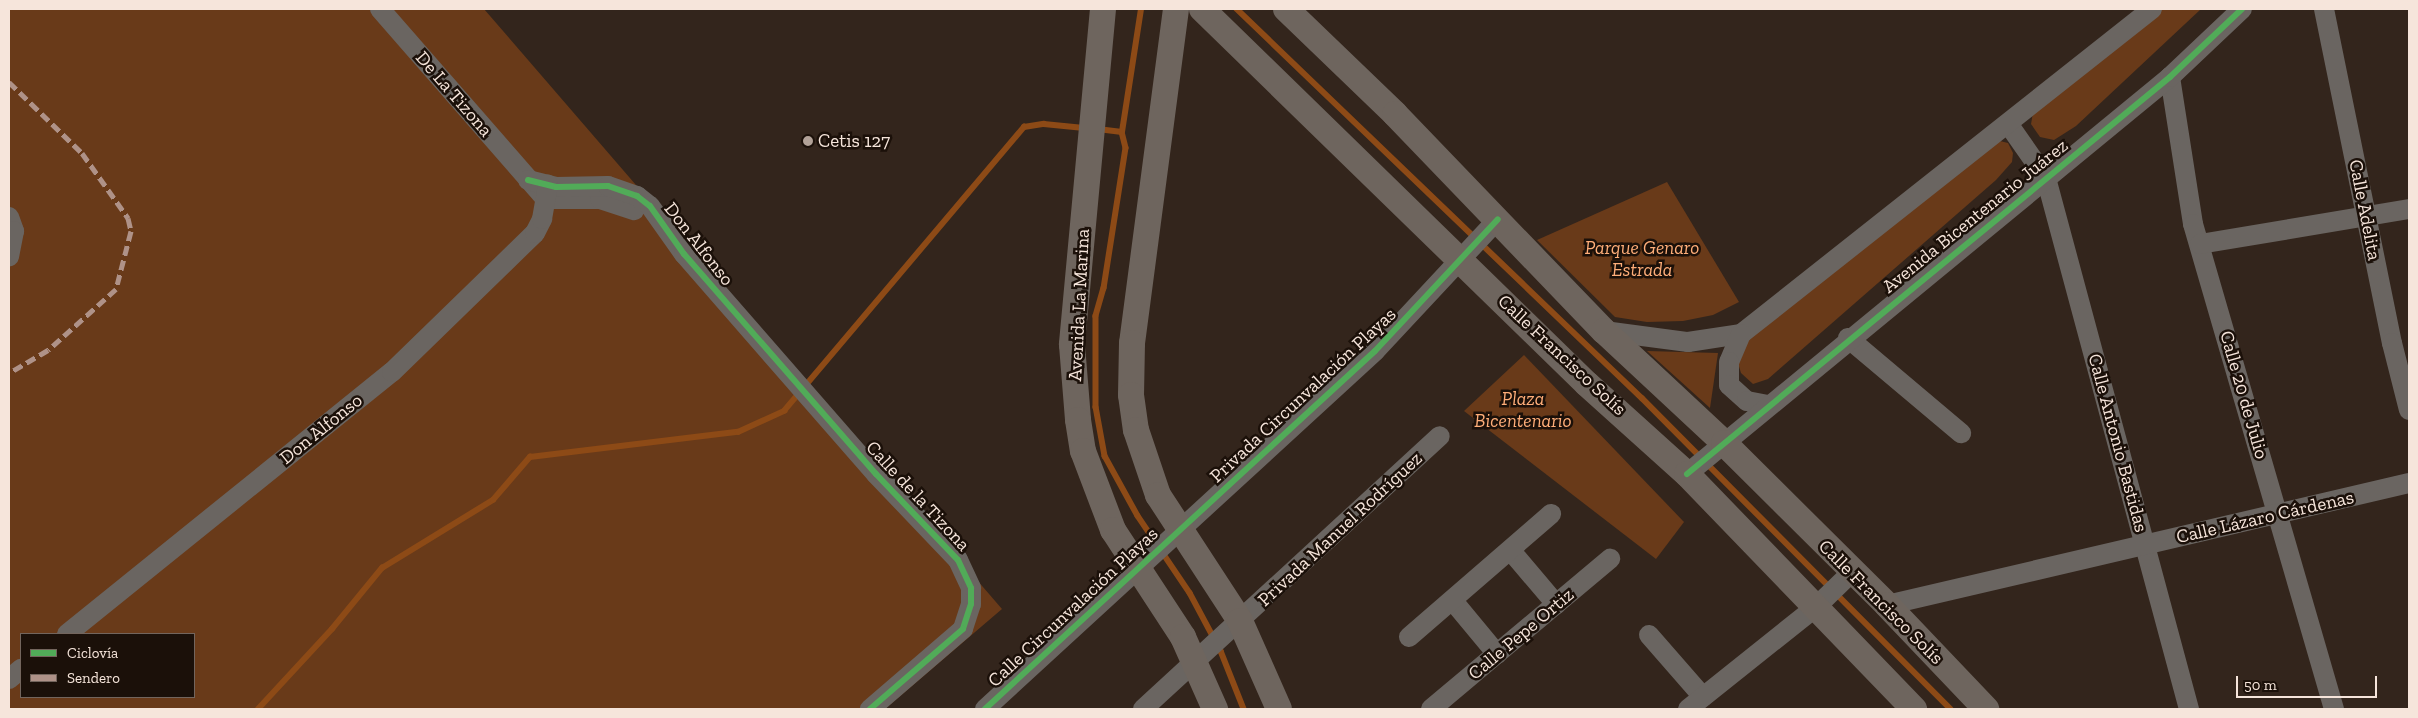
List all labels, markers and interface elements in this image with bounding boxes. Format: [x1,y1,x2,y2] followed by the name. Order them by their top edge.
[411,46,497,142] street label: De La Tizona
[818,130,890,152] place label: Cetis 127
[1877,134,2073,298] street label: Avenida Bicentenario Juárez
[802,135,814,147] marker: Cetis 127
[2344,157,2386,263] street label: Calle Adelita
[659,197,739,291] street label: Don Alfonso
[1064,228,1094,382] street label: Avenida La Marina
[1585,237,1699,281] park label: Parque Genaro Estrada
[1493,290,1631,420] street label: Calle Francisco Solís
[1205,303,1401,487] street label: Privada Circunvalación Playas
[2215,328,2273,462] street label: Calle 20 de Julio
[2083,351,2153,535] street label: Calle Antonio Bastidas
[1474,388,1572,432] park label: Plaza Bicentenario
[275,389,367,469] street label: Don Alfonso
[861,436,975,556] street label: Calle de la Tizona
[1253,447,1427,611] street label: Privada Manuel Rodríguez
[2174,485,2356,549] street label: Calle Lázaro Cárdenas
[983,522,1163,692] street label: Calle Circunvalación Playas
[1814,535,1948,669] street label: Calle Francisco Solís
[1464,583,1578,685] street label: Calle Pepe Ortiz
[20,633,195,698] legend
[67,644,118,662] text: Ciclovía
[2238,666,2379,698] scale bar
[67,669,120,687] text: Sendero
[2244,676,2277,694] text: 50 m

